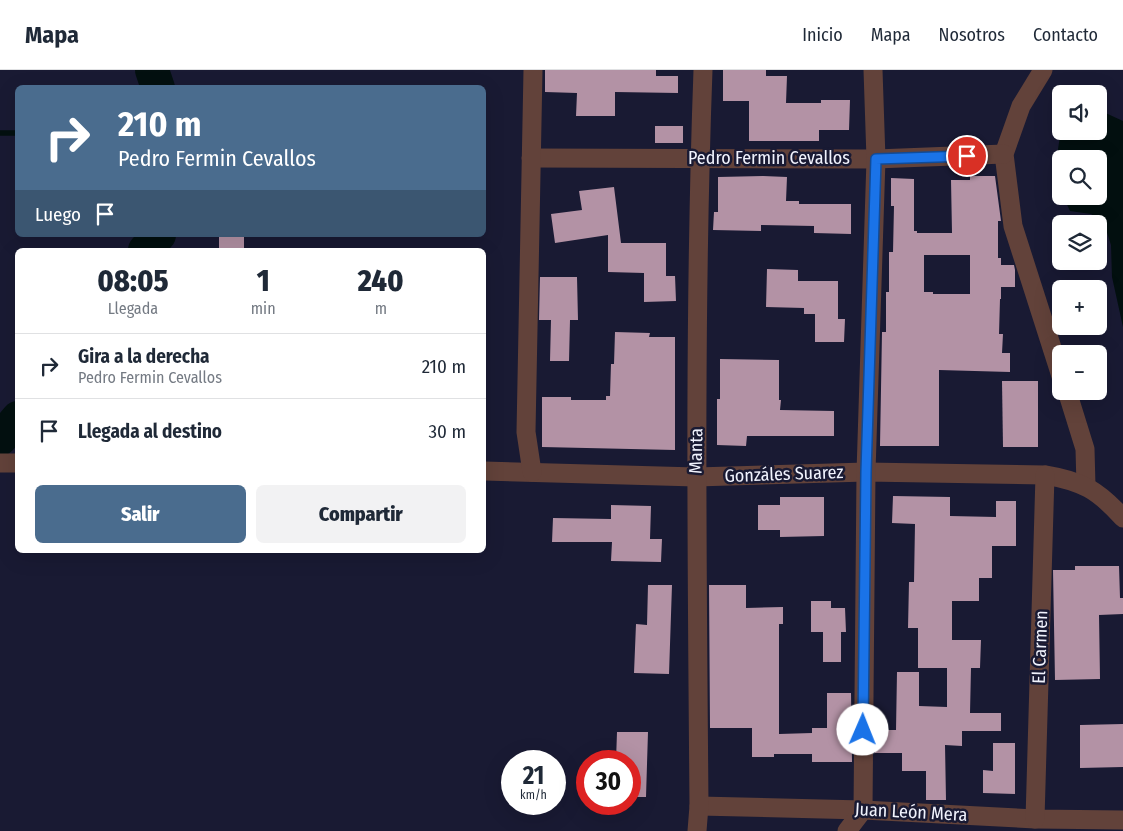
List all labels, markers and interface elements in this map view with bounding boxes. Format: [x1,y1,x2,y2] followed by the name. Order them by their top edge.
[25,21,79,49] text: Mapa
[802,24,843,46] text: Inicio
[871,24,911,46] text: Mapa
[939,24,1005,46] text: Nosotros
[1033,24,1098,46] text: Contacto
[1052,85,1107,400] map controls
[1052,85,1107,140] button: sound
[118,103,202,145] text: 210 m
[35,105,100,170] icon: right
[946,135,988,177] pin
[953,142,981,170] icon: arrive
[118,145,316,172] text: Pedro Fermin Cevallos
[688,147,850,169] street label: Pedro Fermin Cevallos
[1052,150,1107,205] button: search
[91,200,119,228] icon: arrive
[35,203,81,226] text: Luego
[1052,215,1107,270] button: layers
[97,263,169,299] text: 08:05
[257,263,270,299] text: 1
[358,263,404,299] text: 240
[1052,280,1107,335] button: +
[108,299,158,318] text: Llegada
[251,299,276,318] text: min
[375,299,387,318] text: m
[78,345,210,368] text: Gira a la derecha
[1052,345,1107,400] button: −
[35,352,63,380] icon: right
[422,355,466,378] text: 210 m
[78,368,222,387] text: Pedro Fermin Cevallos
[35,417,63,445] icon: arrive
[78,420,222,443] text: Llegada al destino
[428,420,466,443] text: 30 m
[685,428,707,474] street label: Manta
[724,461,844,487] street label: Gonzáles Suarez
[35,485,246,543] button: Salir
[256,485,466,543] button: Compartir
[1028,610,1052,684] street label: El Carmen
[836,703,888,755] position arrow
[576,750,641,815] speed limit sign: 30
[523,761,544,791] text: 21
[520,788,547,802] text: km/h
[854,798,968,826] street label: Juan León Mera

